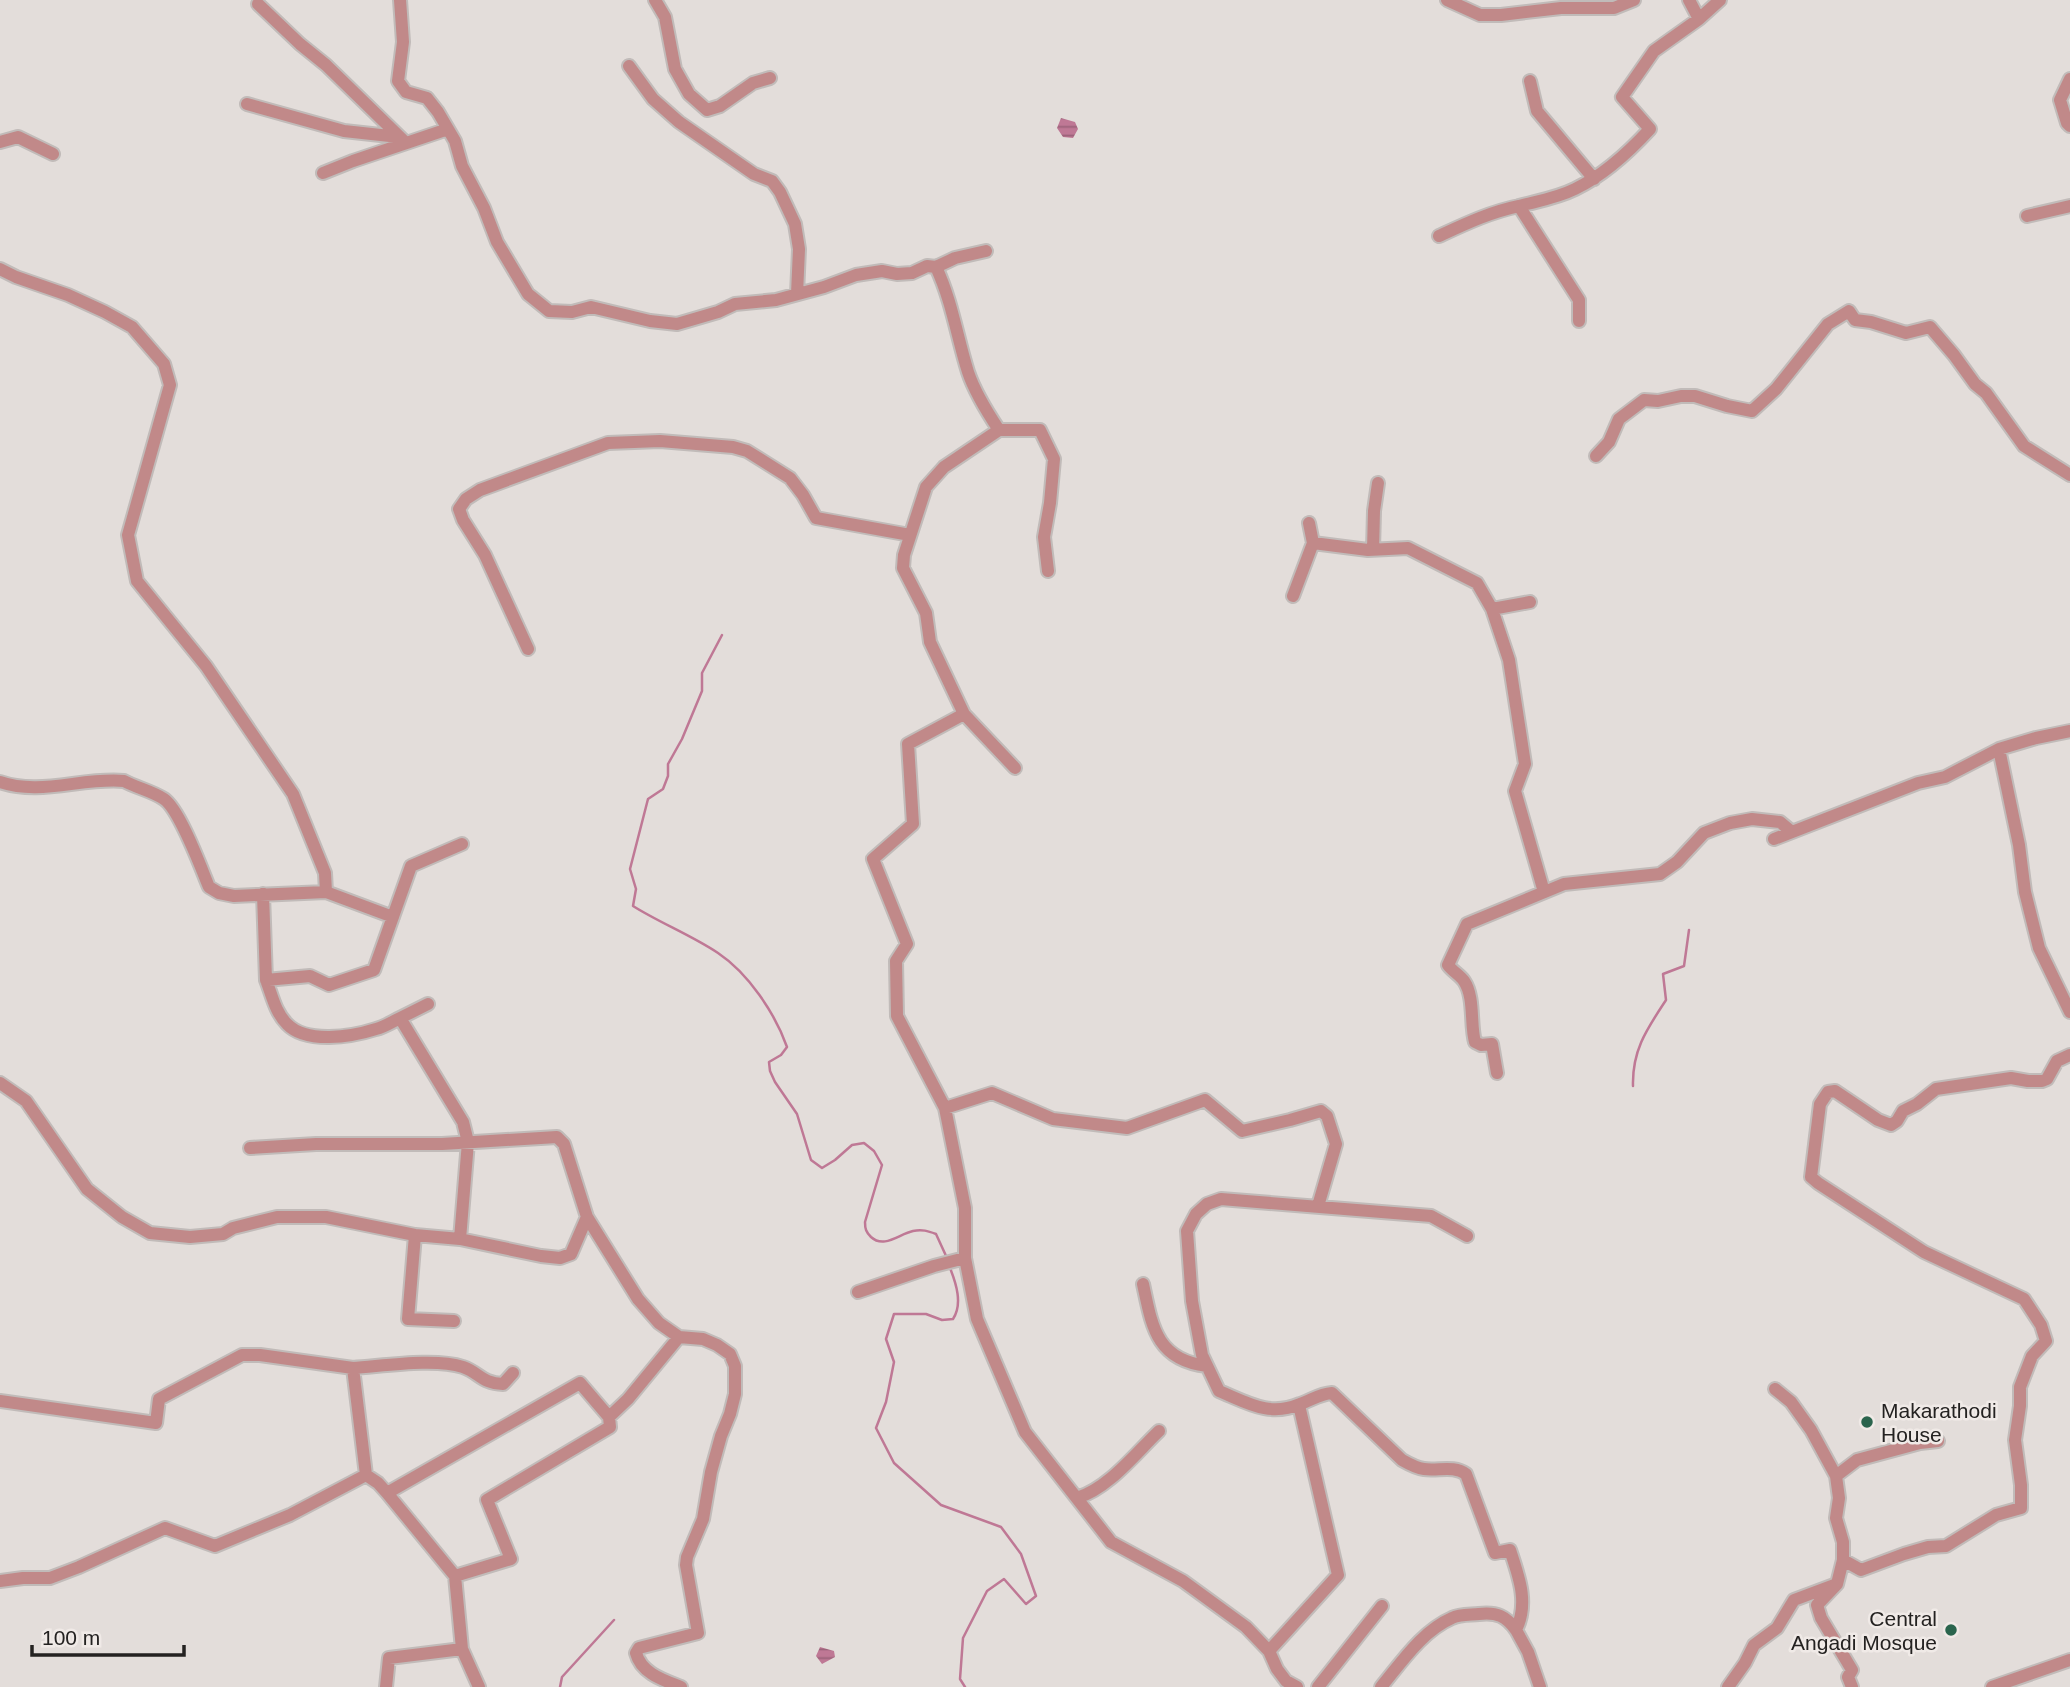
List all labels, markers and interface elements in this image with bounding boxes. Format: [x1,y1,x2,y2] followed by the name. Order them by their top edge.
[1881,1399,1997,1446] place label: Makarathodi House
[1859,1414,1875,1430] marker: Makarathodi House
[1791,1607,1937,1654] place label: Central Angadi Mosque
[32,1614,184,1658] scale bar
[1943,1622,1959,1638] marker: Central Angadi Mosque
[42,1626,100,1649] text: 100 m

